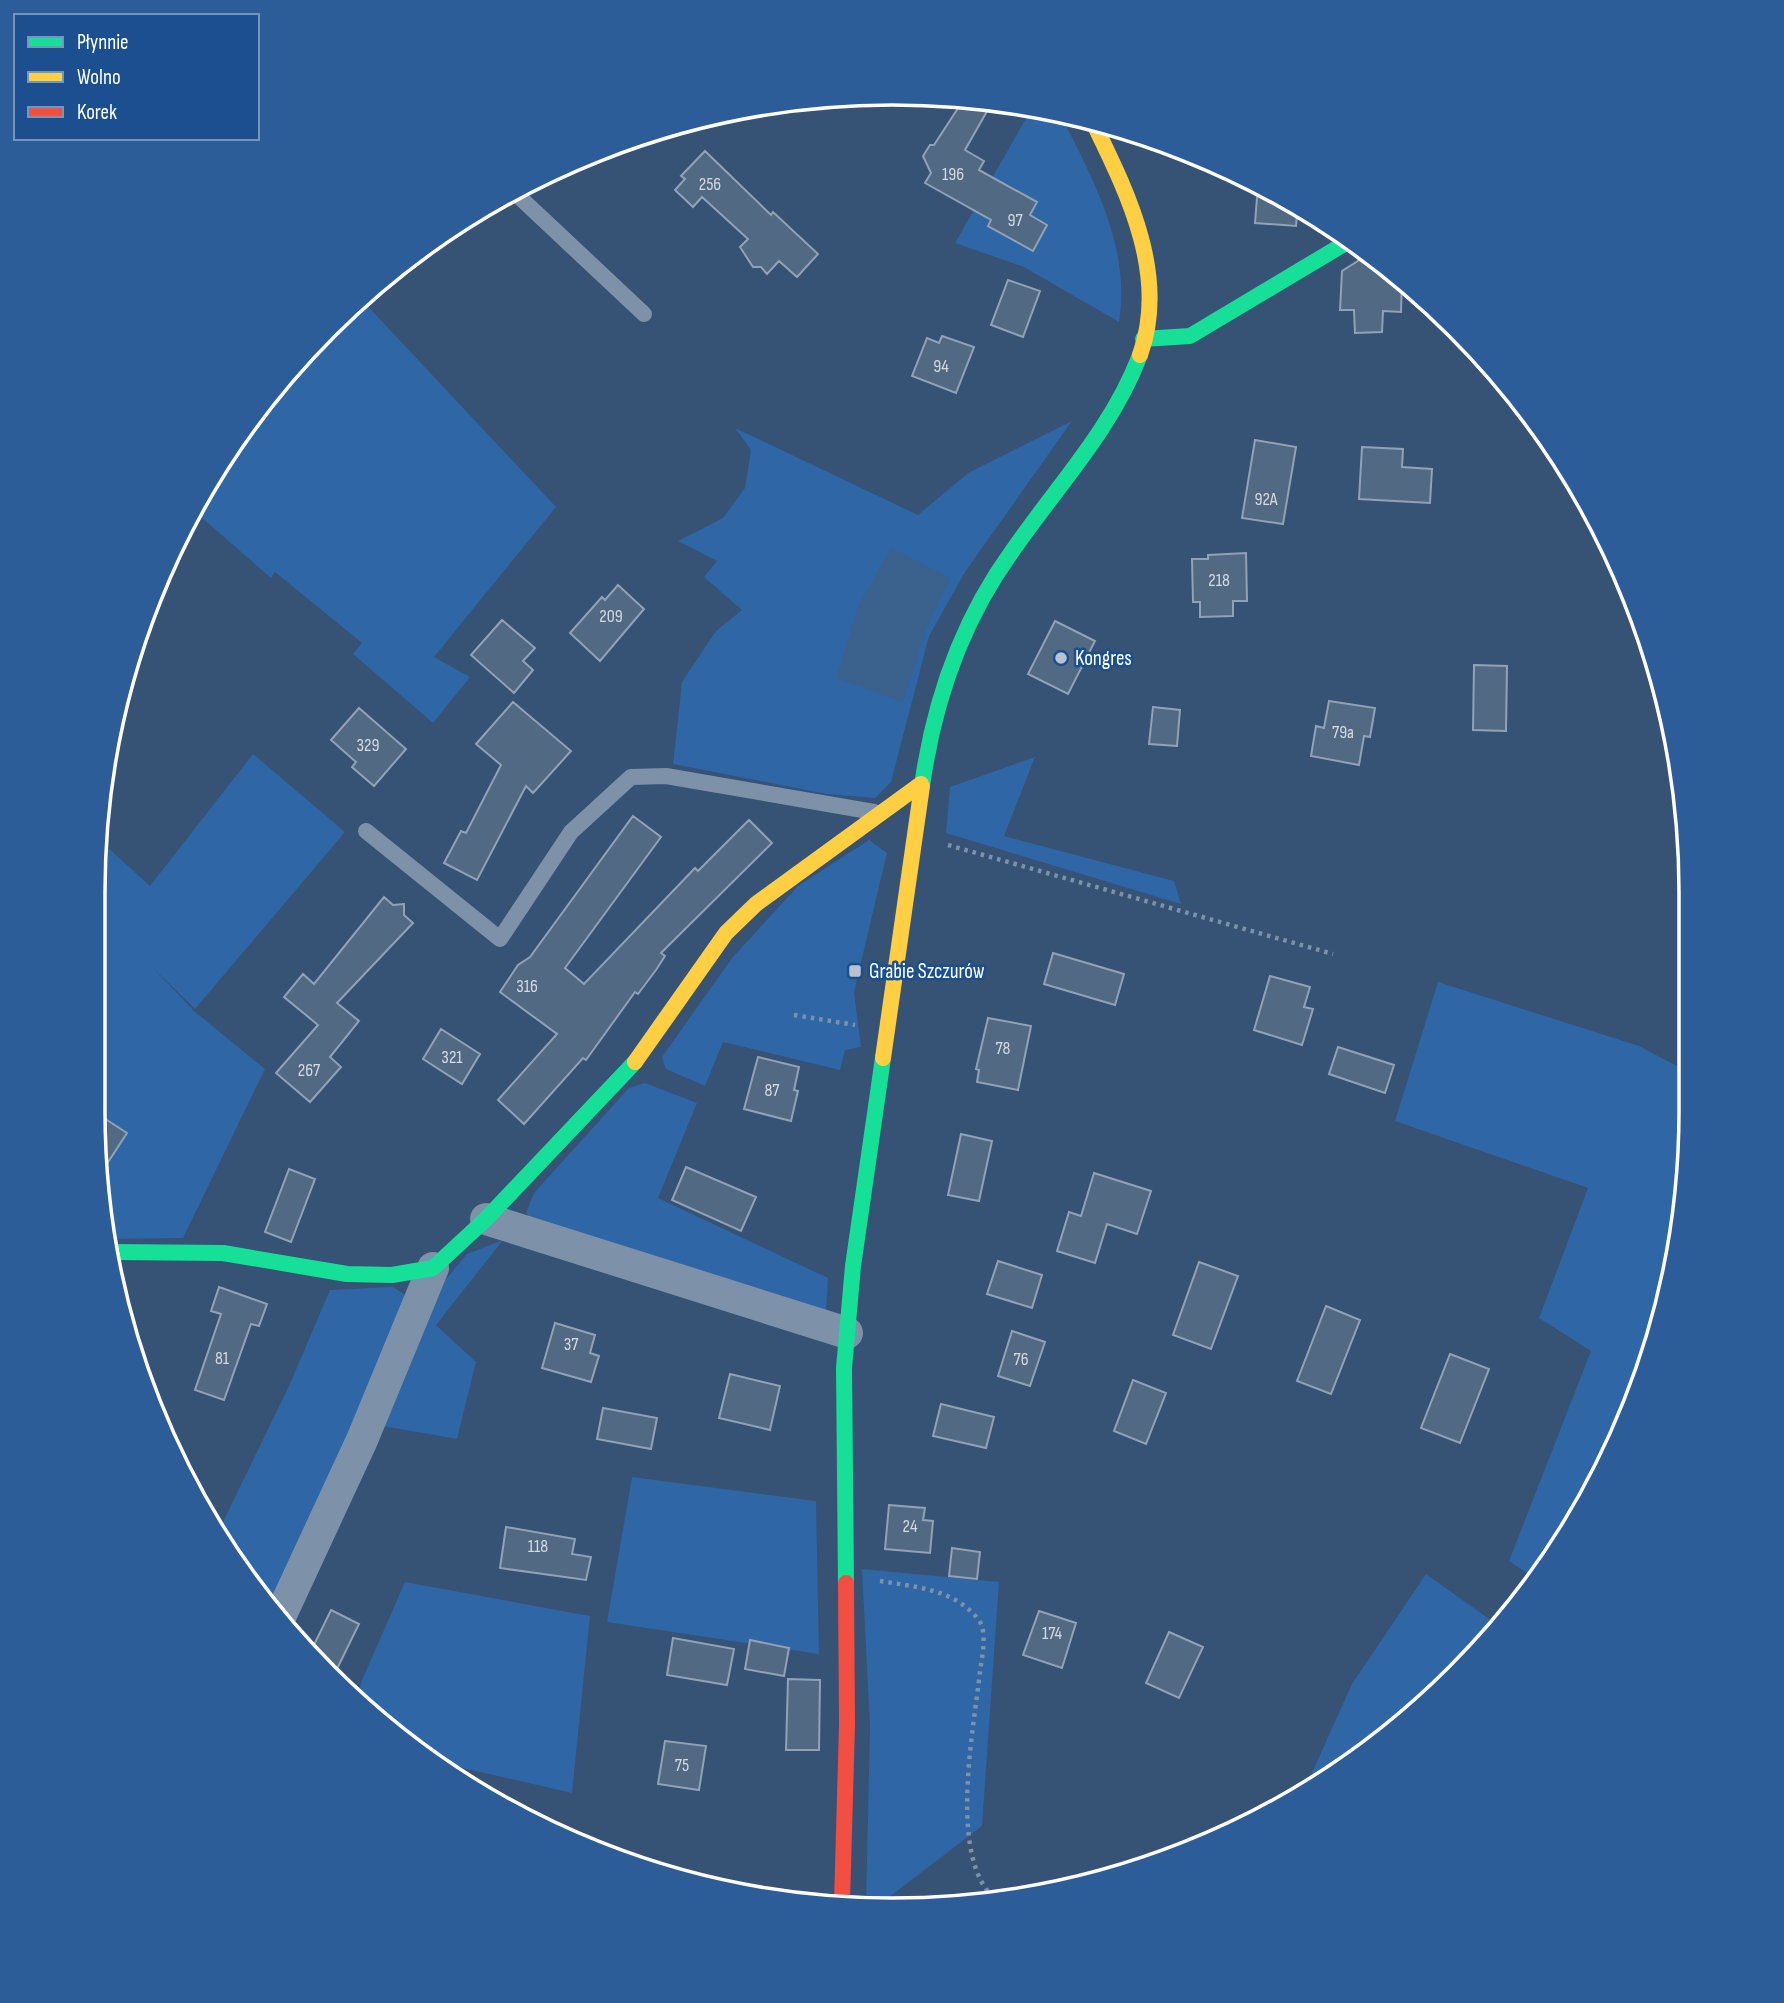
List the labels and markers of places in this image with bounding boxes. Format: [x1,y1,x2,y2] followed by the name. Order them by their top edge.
[1075,646,1132,671] place label: Kongres
[1053,650,1069,666] marker: Kongres
[869,959,985,984] place label: Grabie Szczurów
[847,963,863,979] marker: Grabie Szczurów

